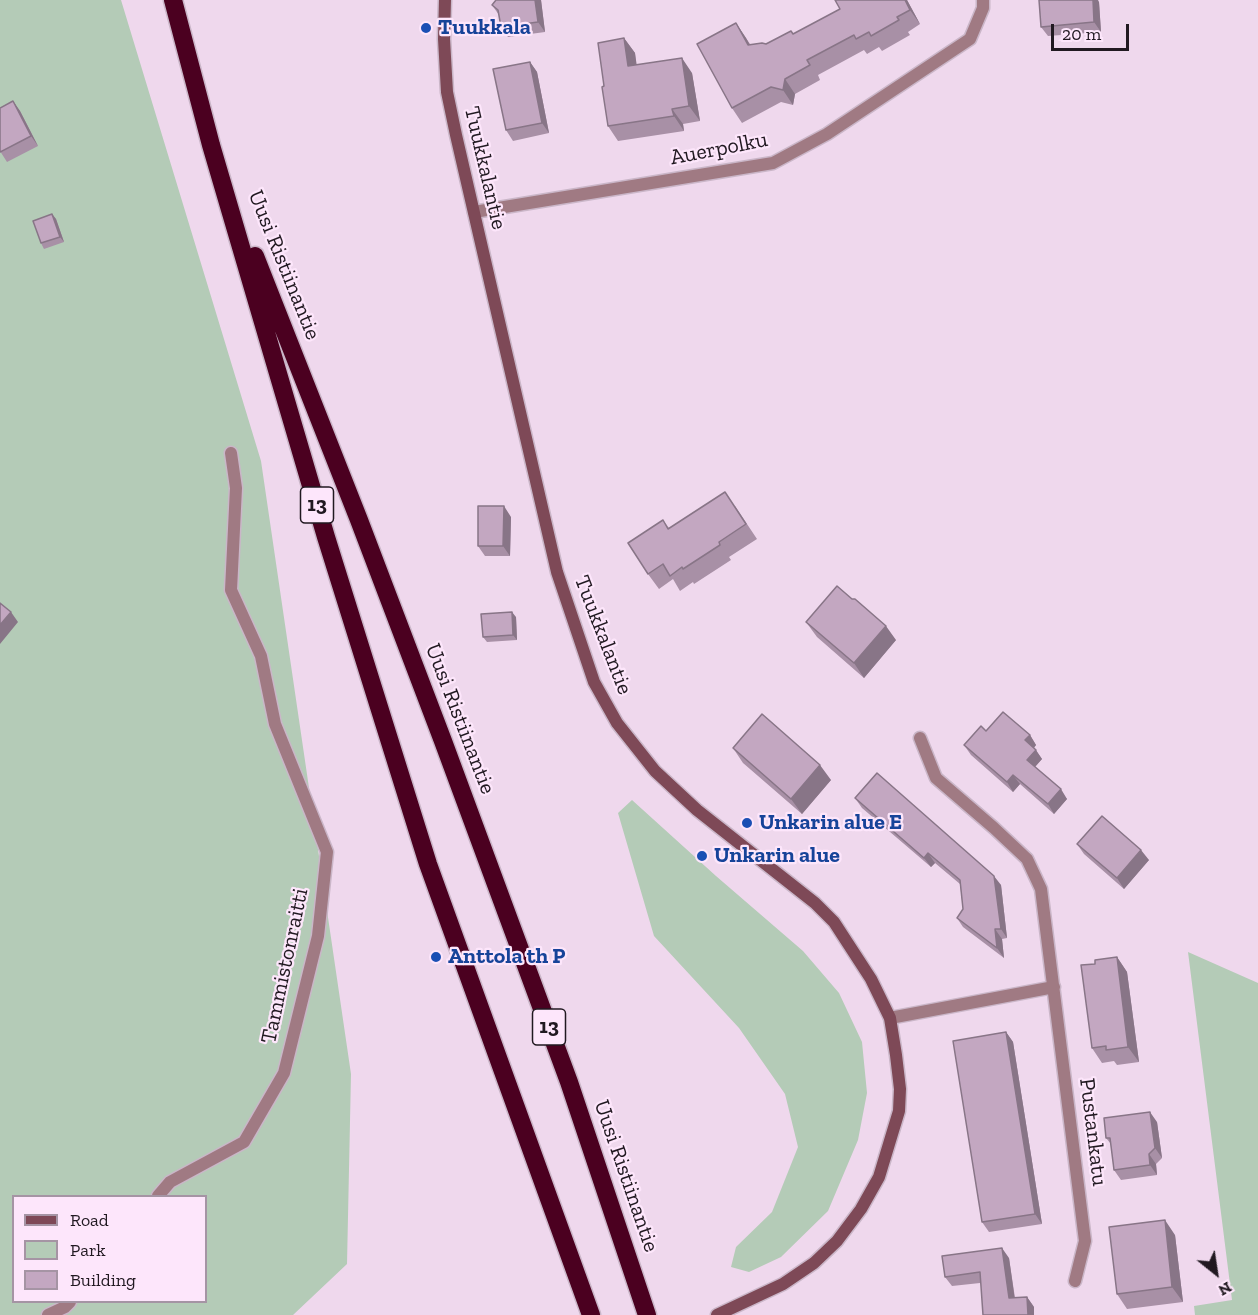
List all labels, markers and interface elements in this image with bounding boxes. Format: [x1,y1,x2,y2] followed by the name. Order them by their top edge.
[1054,12,1132,50] scale bar
[438,15,531,41] place label: Tuukkala
[419,21,433,35] marker: Tuukkala
[1062,23,1101,45] text: 20 m
[458,104,512,232] street label: Tuukkalantie
[668,127,770,171] street label: Auerpolku
[242,186,326,344] street label: Uusi Ristiinantie
[300,487,334,523] road number: 13
[568,572,638,698] street label: Tuukkalantie
[419,640,501,798] street label: Uusi Ristiinantie
[759,810,902,836] place label: Unkarin alue E
[740,816,754,830] marker: Unkarin alue E
[714,843,840,869] place label: Unkarin alue
[695,849,709,863] marker: Unkarin alue
[256,886,314,1046] street label: Tammistonraitti
[448,944,566,970] place label: Anttola th P
[429,950,443,964] marker: Anttola th P
[532,1009,566,1045] road number: 13
[1073,1077,1113,1187] street label: Pustankatu
[588,1097,664,1255] street label: Uusi Ristiinantie
[12,1195,207,1303] legend
[70,1209,109,1231] text: Road
[70,1239,106,1261] text: Park
[1186,1243,1246,1303] north arrow
[70,1269,136,1291] text: Building
[1215,1278,1235,1300] text: N

